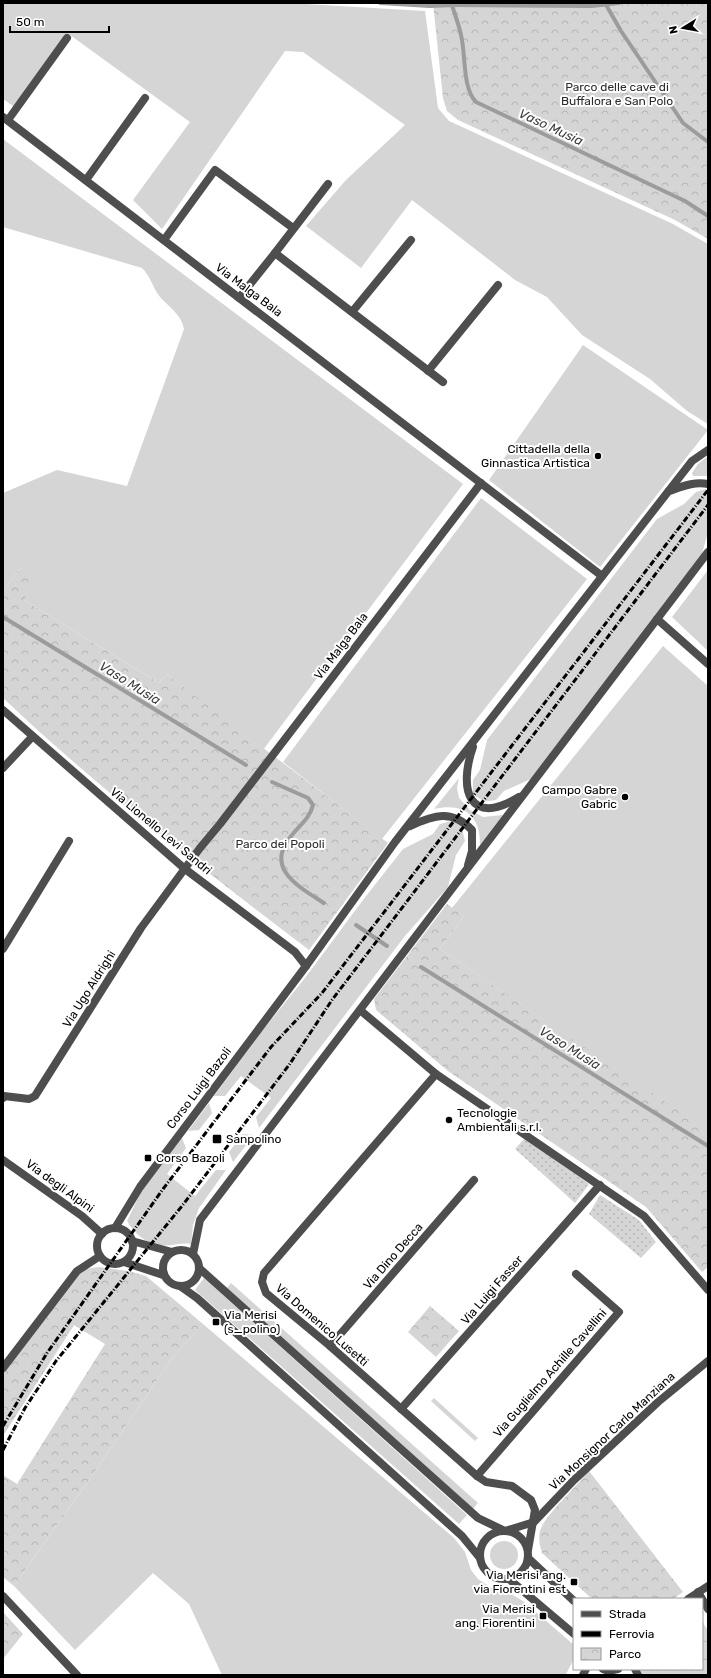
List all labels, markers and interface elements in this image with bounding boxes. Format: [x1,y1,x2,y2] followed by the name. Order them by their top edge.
[10,8,109,34] scale bar
[663,8,703,48] north arrow
[16,15,44,29] text: 50 m
[667,25,681,35] text: N
[561,80,673,108] park label: Parco delle cave di Buffalora e San Polo
[517,106,586,149] water label: Vaso Musia
[213,260,285,320] street label: Via Malga Bala
[481,442,590,470] place label: Cittadella della Ginnastica Artistica
[593,451,603,461] marker: Cittadella della Ginnastica Artistica
[311,610,371,682] street label: Via Malga Bala
[97,658,164,708] water label: Vaso Musia
[542,783,617,811] place label: Campo Gabre Gabric
[107,784,215,878] street label: Via Lionello Levi Sandri
[620,792,630,802] marker: Campo Gabre Gabric
[235,837,325,851] park label: Parco dei Popoli
[60,948,118,1030] street label: Via Ugo Aldrighi
[537,1023,604,1073] water label: Vaso Musia
[164,1044,234,1132] street label: Corso Luigi Bazoli
[457,1106,542,1134] place label: Tecnologie Ambientali s.r.l.
[444,1115,454,1125] marker: Tecnologie Ambientali s.r.l.
[226,1132,281,1146] place label: Sanpolino
[211,1133,223,1145] marker: Sanpolino
[156,1151,225,1165] place label: Corso Bazoli
[143,1153,153,1163] marker: Corso Bazoli
[23,1157,97,1216] street label: Via degli Alpini
[360,1220,426,1292] street label: Via Dino Decca
[458,1252,526,1327] street label: Via Luigi Fasser
[273,1281,371,1369] street label: Via Domenico Lusetti
[490,1306,610,1440] street label: Via Guglielmo Achille Cavellini
[224,1308,280,1336] place label: Via Merisi (s_polino)
[211,1317,221,1327] marker: Via Merisi (s_polino)
[546,1369,678,1493] street label: Via Monsignor Carlo Manziana
[474,1568,566,1596] place label: Via Merisi ang. via Fiorentini est
[569,1577,579,1587] marker: Via Merisi ang. via Fiorentini est
[573,1598,703,1670] legend
[455,1602,535,1630] place label: Via Merisi ang. Fiorentini
[609,1607,646,1621] text: Strada
[538,1611,548,1621] marker: Via Merisi ang. Fiorentini
[609,1627,654,1641] text: Ferrovia
[609,1647,641,1661] text: Parco

